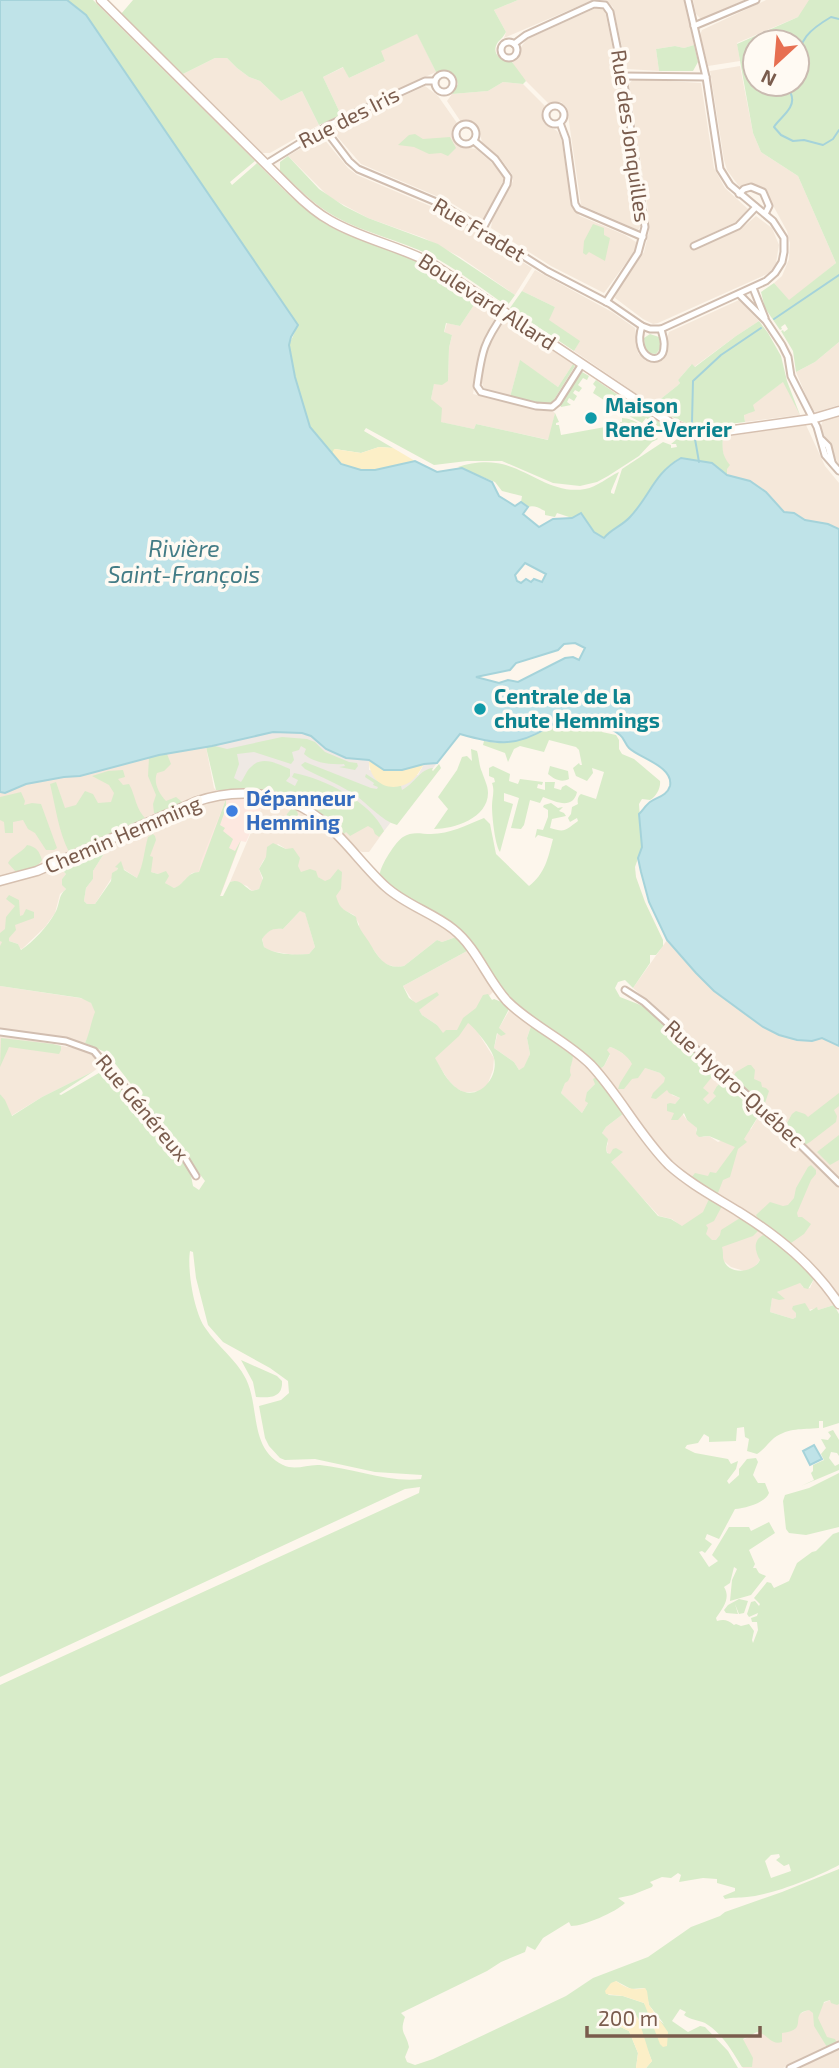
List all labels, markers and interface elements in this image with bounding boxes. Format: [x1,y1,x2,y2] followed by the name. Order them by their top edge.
[741,28,811,98] north arrow
[607,48,656,224] street label: Rue des Jonquilles
[757,65,780,92] text: N
[294,81,403,153] street label: Rue des Iris
[429,191,530,266] street label: Rue Fradet
[414,247,561,354] street label: Boulevard Allard
[605,392,732,441] place label: Maison René-Verrier
[583,410,599,426] marker: Maison René-Verrier
[108,534,260,589] water label: Rivière Saint-François
[494,683,660,732] place label: Centrale de la chute Hemmings
[472,701,488,717] marker: Centrale de la chute Hemmings
[246,785,355,834] place label: Dépanneur Hemming
[41,789,204,878] street label: Chemin Hemming
[224,803,240,819] marker: Dépanneur Hemming
[660,1014,810,1153] street label: Rue Hydro-Québec
[91,1049,195,1165] street label: Rue Généreux
[587,1994,760,2038] scale bar
[598,2005,658,2030] text: 200 m

